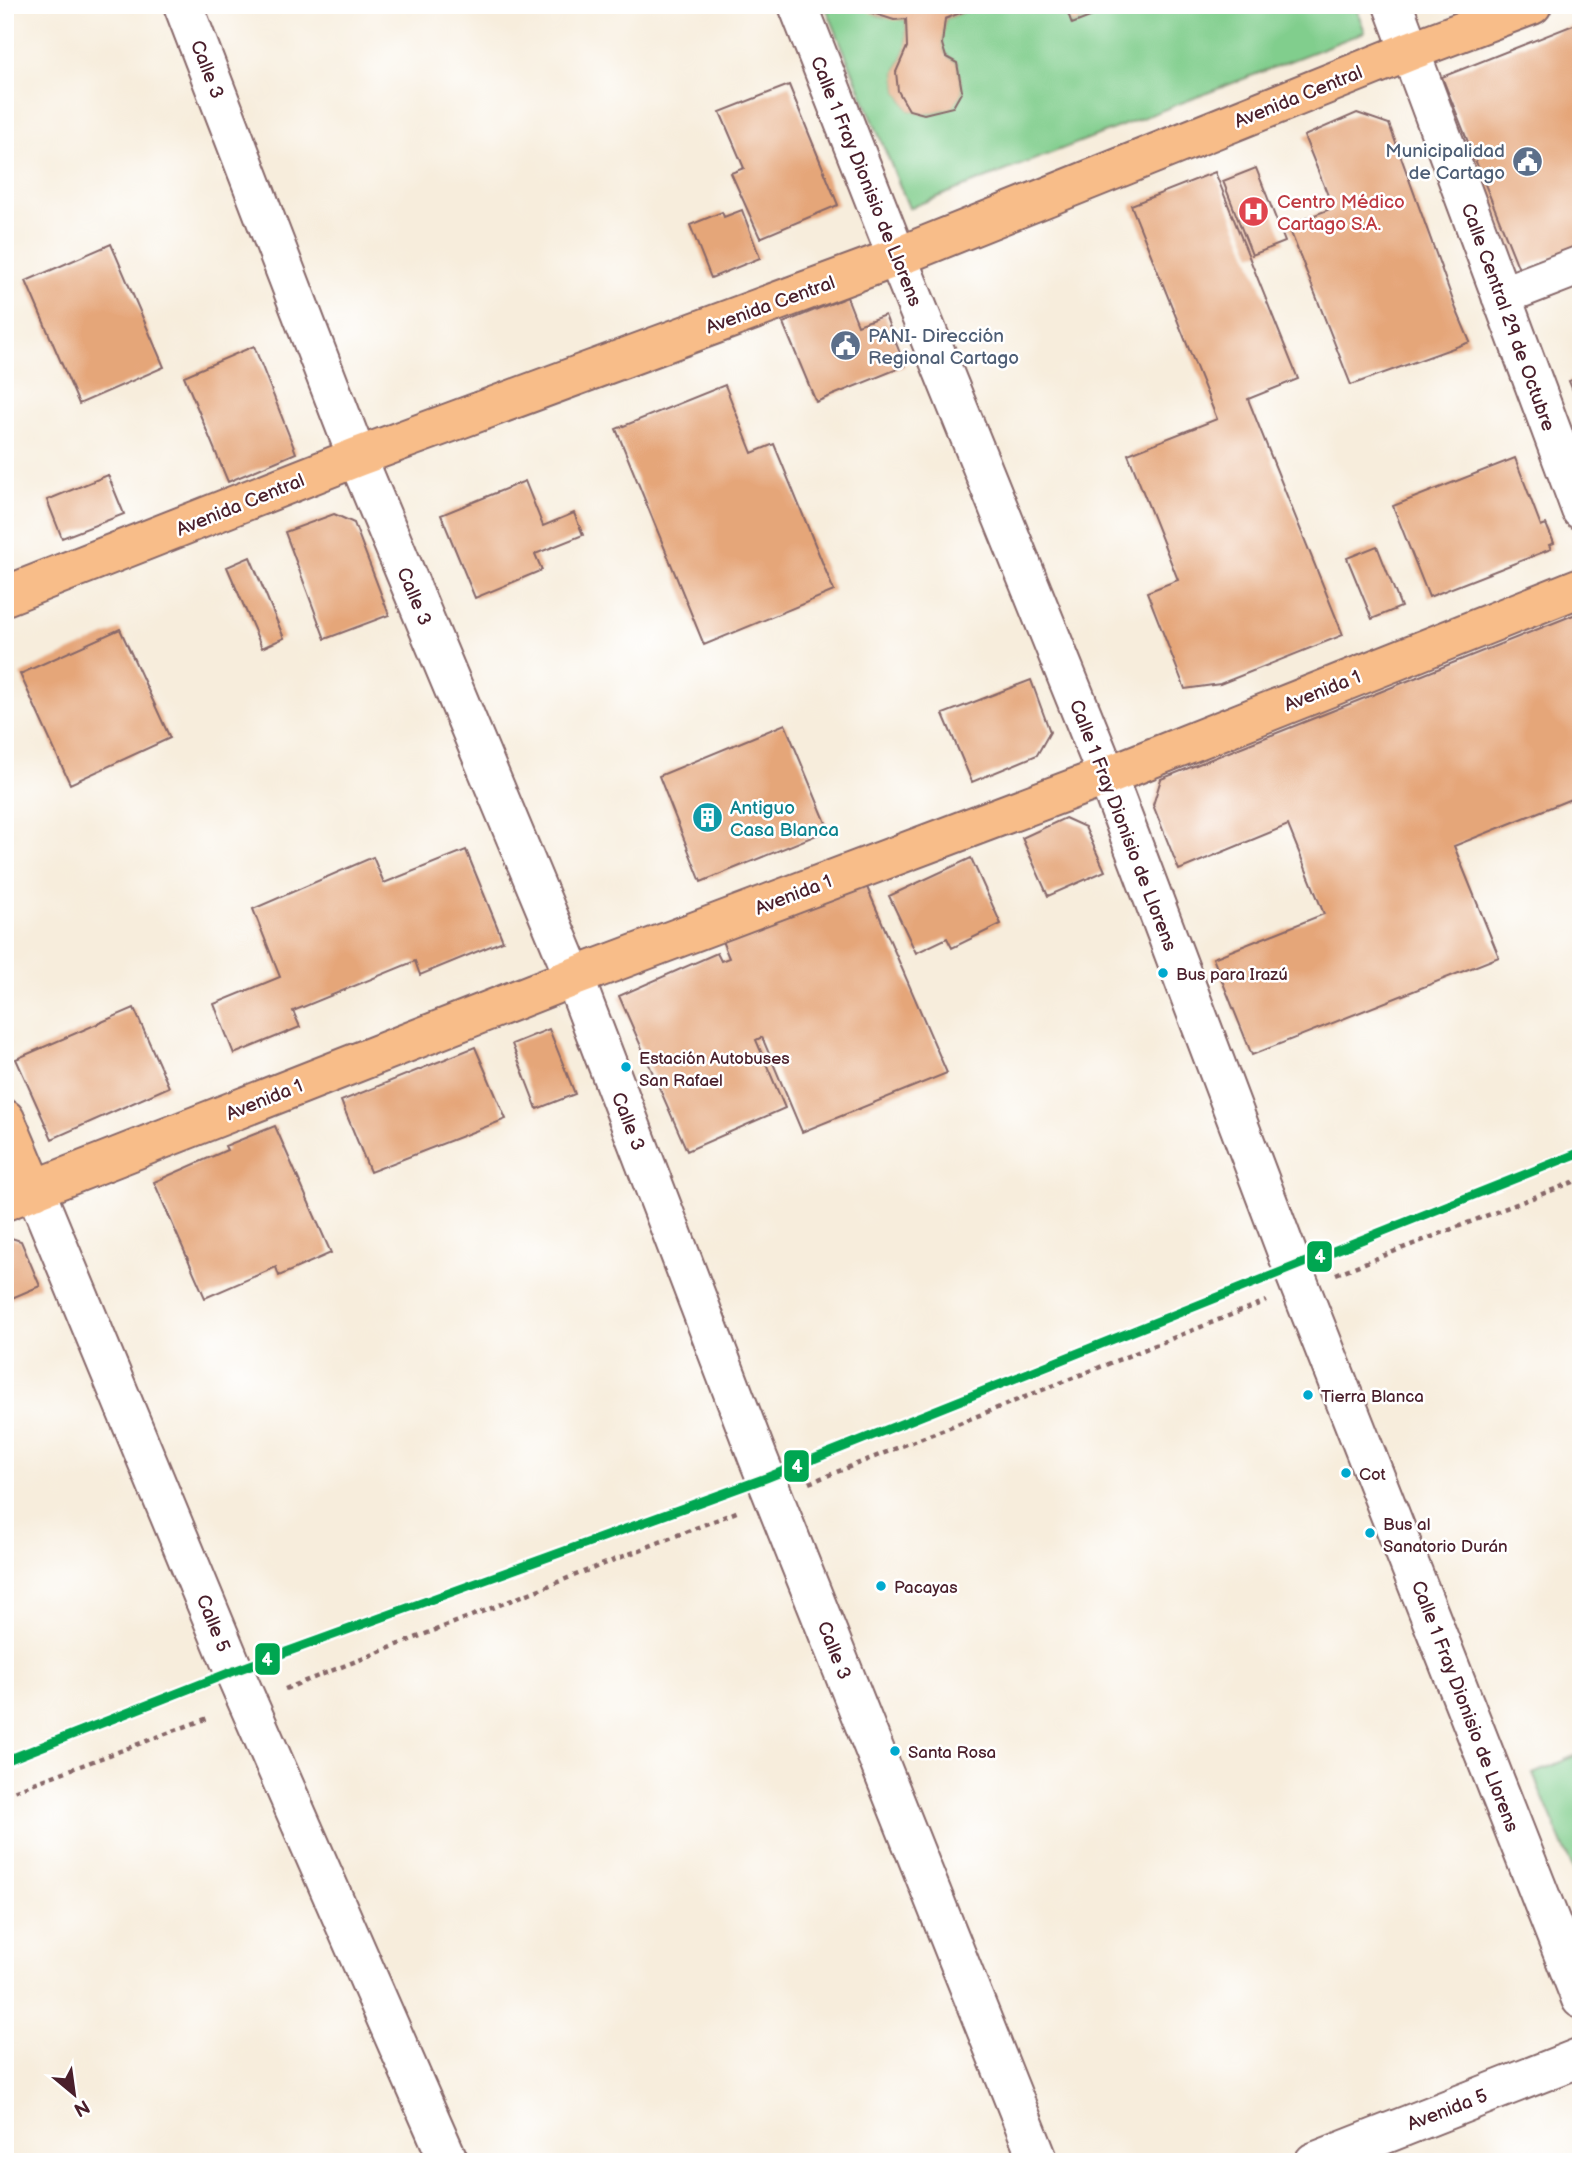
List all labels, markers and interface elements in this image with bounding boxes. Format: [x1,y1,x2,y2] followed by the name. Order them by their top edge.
[185,37,228,102] street label: Calle 3
[805,53,926,310] street label: Calle 1 Fray Dionisio de Llorens
[1231,61,1366,134] street label: Avenida Central
[1385,140,1505,185] place label: Municipalidad de Cartago
[1511,144,1545,178] public building icon: Municipalidad de Cartago
[1277,191,1405,236] place label: Centro Médico Cartago S.A.
[1237,195,1271,229] hospital icon: Centro Médico Cartago S.A.
[1456,201,1560,435] street label: Calle Central 29 de Octubre
[703,271,838,339] street label: Avenida Central
[868,325,1019,370] place label: PANI- Dirección Regional Cartago
[828,329,862,363] public building icon: PANI- Dirección Regional Cartago
[173,469,308,542] street label: Avenida Central
[391,564,436,629] street label: Calle 3
[1281,666,1364,717] street label: Avenida 1
[1064,697,1181,955] street label: Calle 1 Fray Dionisio de Llorens
[730,797,839,842] place label: Antiguo Casa Blanca
[690,801,724,835] building icon: Antiguo Casa Blanca
[752,870,835,921] street label: Avenida 1
[1176,965,1288,985] place label: Bus para Irazú
[1156,966,1170,980] marker: Bus para Irazú
[639,1049,790,1091] place label: Estación Autobuses San Rafael
[619,1060,633,1074] marker: Estación Autobuses San Rafael
[223,1075,306,1126] street label: Avenida 1
[606,1089,649,1154] street label: Calle 3
[1306,1240,1333,1273] line badge: 4
[1314,1246,1326,1269] text: 4
[1321,1387,1424,1407] place label: Tierra Blanca
[1301,1388,1315,1402] marker: Tierra Blanca
[783,1449,810,1483] line badge: 4
[791,1456,803,1479] text: 4
[1359,1465,1387,1485] place label: Cot
[1339,1466,1353,1480] marker: Cot
[1383,1515,1508,1557] place label: Bus al Sanatorio Durán
[1363,1526,1377,1540] marker: Bus al Sanatorio Durán
[894,1578,958,1598] place label: Pacayas
[1406,1578,1523,1836] street label: Calle 1 Fray Dionisio de Llorens
[874,1579,888,1593] marker: Pacayas
[191,1591,235,1656] street label: Calle 5
[812,1618,856,1683] street label: Calle 3
[254,1642,281,1676] line badge: 4
[261,1649,273,1672] text: 4
[908,1743,996,1763] place label: Santa Rosa
[888,1744,902,1758] marker: Santa Rosa
[38,2058,108,2128] north arrow
[1404,2085,1491,2136] street label: Avenida 5
[70,2094,93,2121] text: N

